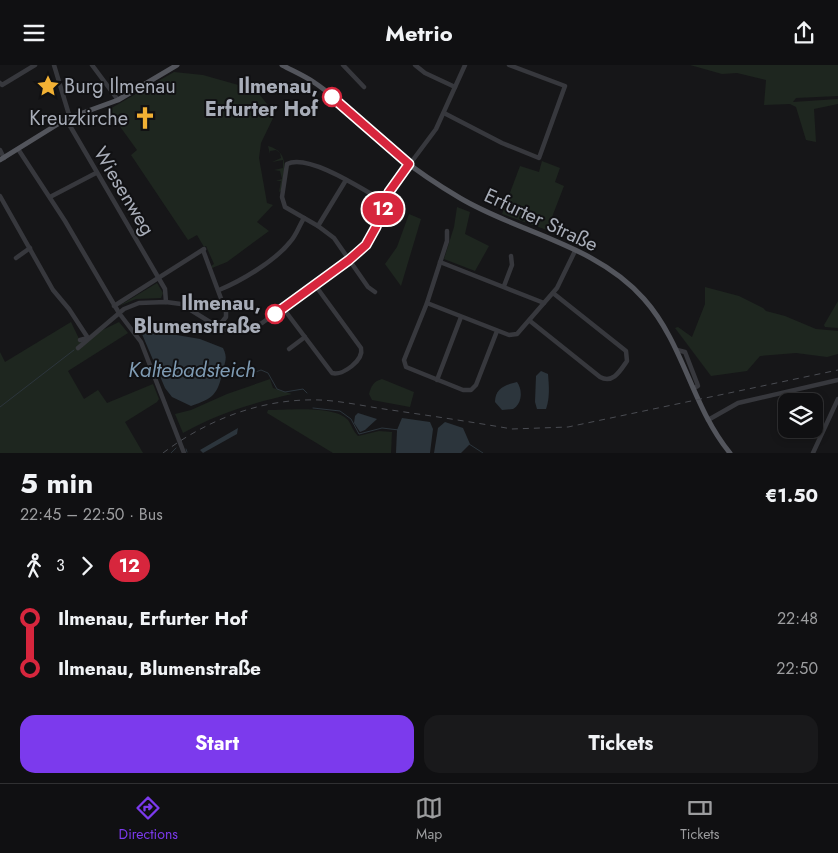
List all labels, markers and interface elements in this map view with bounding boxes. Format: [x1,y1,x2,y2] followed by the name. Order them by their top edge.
[385,17,453,49] text: Metrio
[20,19,48,47] icon: menu
[790,19,818,47] icon: share
[64,72,176,101] place label: Burg Ilmenau
[205,72,319,124] place label: Ilmenau, Erfurter Hof
[35,73,61,99] place icon: Burg Ilmenau
[322,87,342,107] marker: Ilmenau, Erfurter Hof
[29,104,128,133] place label: Kreuzkirche
[132,105,158,131] church icon: Kreuzkirche
[86,141,162,241] street label: Wiesenweg
[479,181,603,259] street label: Erfurter Straße
[360,193,406,225] line badge: 12
[373,196,393,222] text: 12
[133,289,261,341] place label: Ilmenau, Blumenstraße
[265,304,285,324] marker: Ilmenau, Blumenstraße
[128,355,256,385] water label: Kaltebadsteich
[778,393,823,438] map controls
[778,393,823,438] button: layers
[20,463,93,504] text: 5 min
[765,482,818,509] text: €1.50
[20,503,163,526] text: 22:45 – 22:50 · Bus
[20,552,48,580] icon: walk
[73,552,101,580] icon: forward
[119,553,140,579] text: 12
[56,554,65,577] text: 3
[58,605,247,632] text: Ilmenau, Erfurter Hof
[777,607,818,630] text: 22:48
[58,655,261,682] text: Ilmenau, Blumenstraße
[776,657,818,680] text: 22:50
[20,715,414,773] button: Start
[424,715,818,773] button: Tickets
[119,794,178,844] tab: Directions
[415,794,443,844] tab: Map
[680,794,719,844] tab: Tickets

